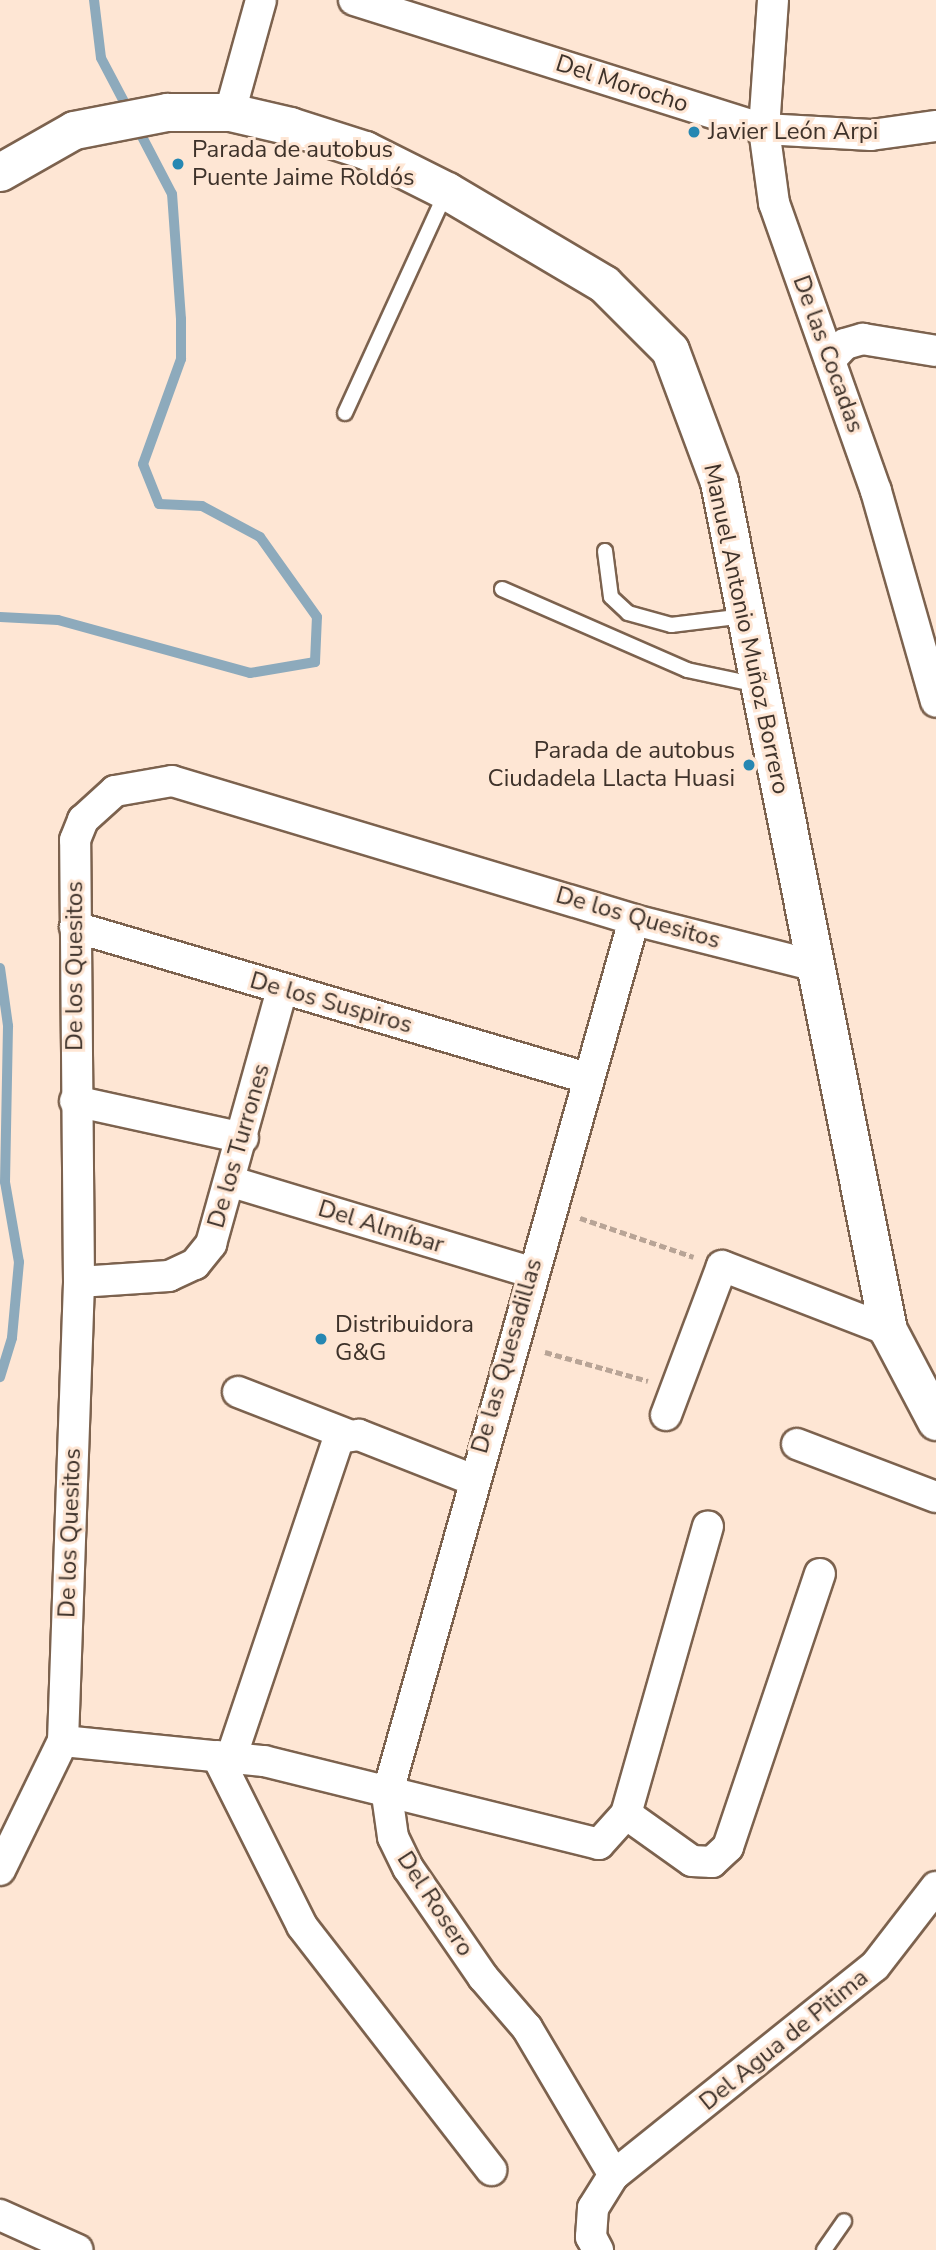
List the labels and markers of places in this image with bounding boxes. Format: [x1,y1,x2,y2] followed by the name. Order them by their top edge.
[708,118,878,146] place label: Javier León Arpi
[686,124,702,140] marker: Javier León Arpi
[192,136,415,192] place label: Parada de autobus Puente Jaime Roldós
[170,156,186,172] marker: Parada de autobus Puente Jaime Roldós
[488,737,735,793] place label: Parada de autobus Ciudadela Llacta Huasi
[741,757,757,773] marker: Parada de autobus Ciudadela Llacta Huasi
[335,1311,474,1367] place label: Distribuidora G&G
[313,1331,329,1347] marker: Distribuidora G&G

